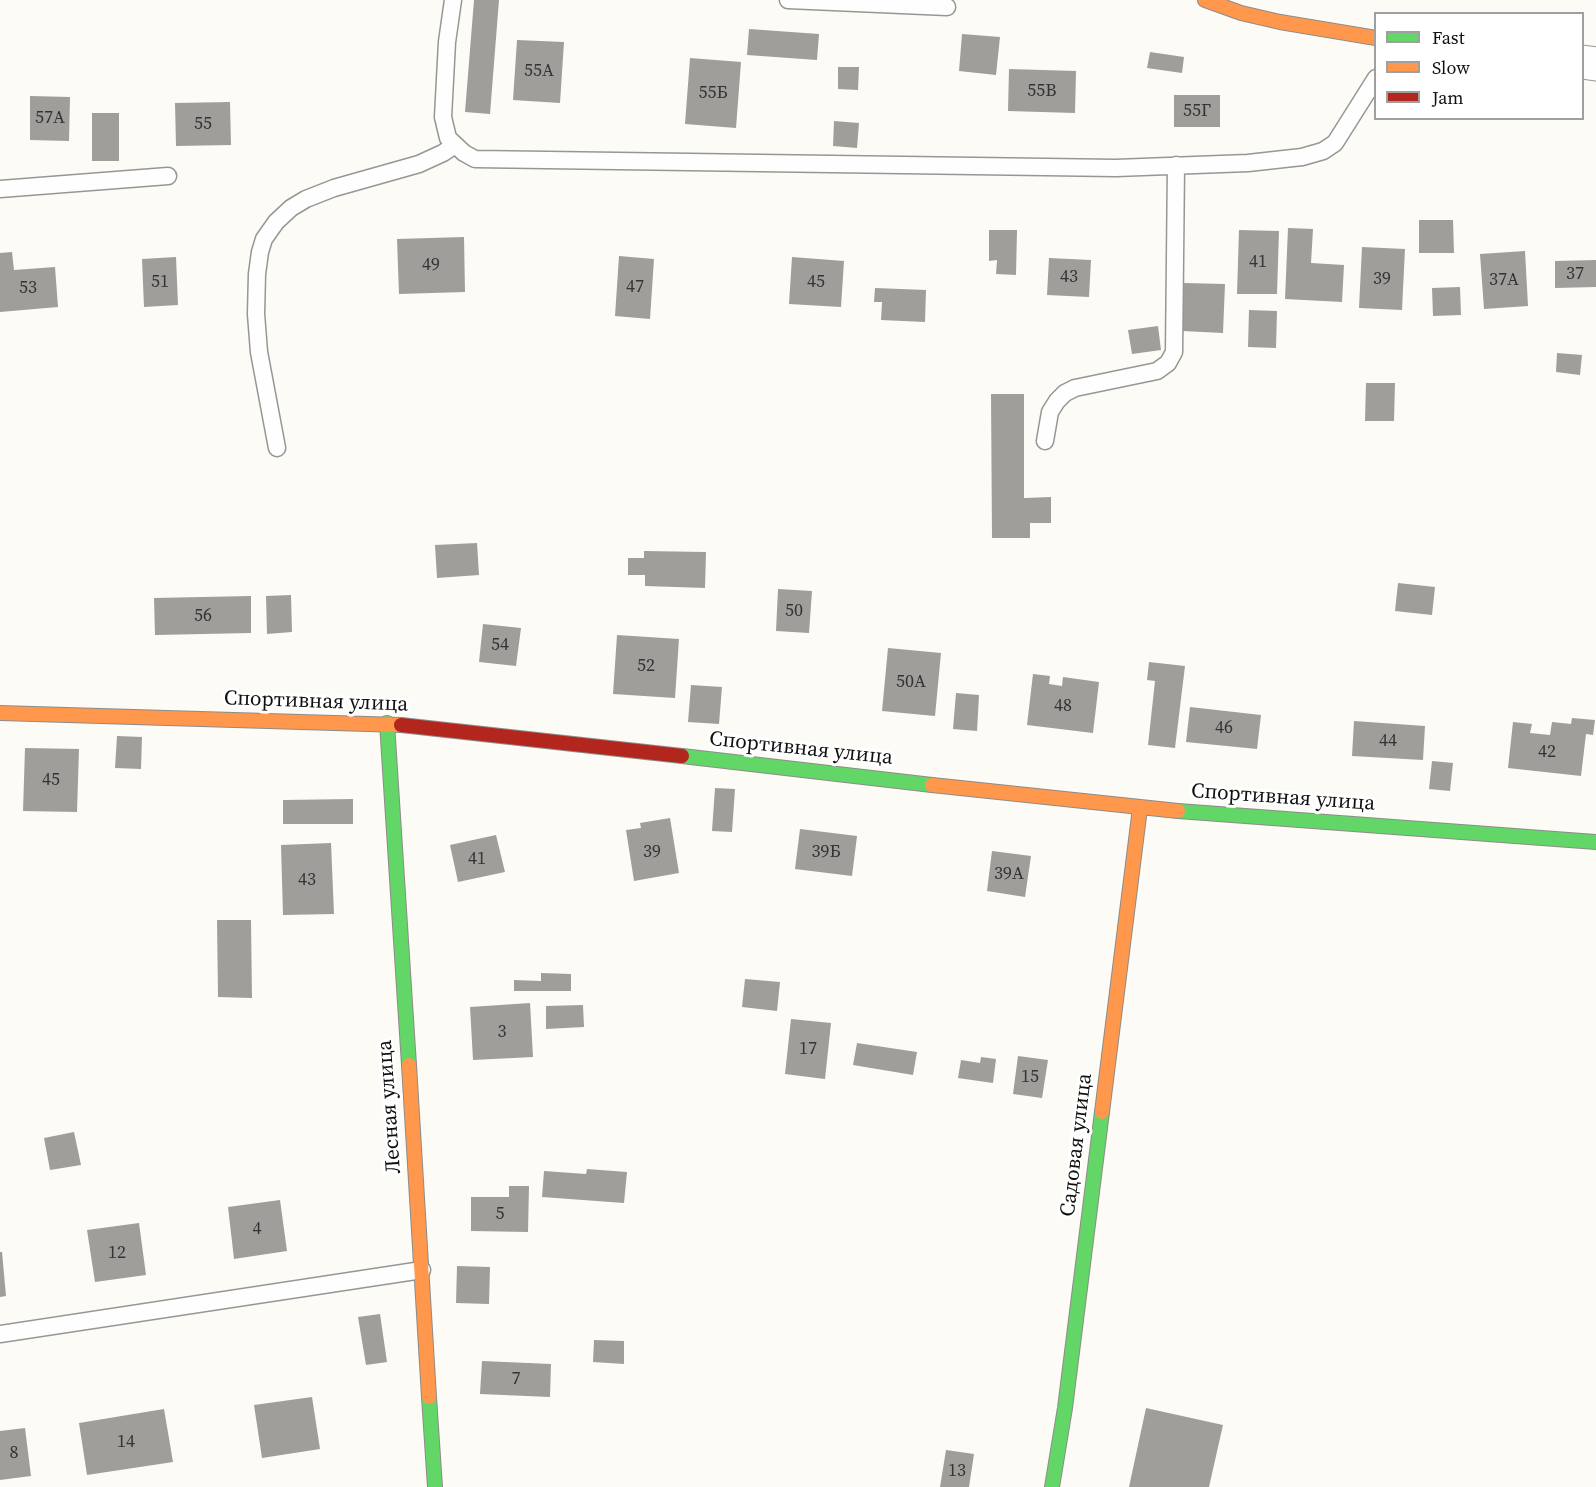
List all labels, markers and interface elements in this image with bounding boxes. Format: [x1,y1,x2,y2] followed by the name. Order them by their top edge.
[1374,12,1584,120] legend
[1432,25,1465,50] text: Fast
[1432,55,1470,80] text: Slow
[524,60,554,82] house number: 55А
[1027,80,1057,102] house number: 55В
[698,82,728,104] house number: 55Б
[1432,85,1464,110] text: Jam
[1183,100,1211,122] house number: 55Г
[35,107,65,129] house number: 57А
[194,113,212,135] house number: 55
[1249,251,1267,273] house number: 41
[422,254,440,276] house number: 49
[1566,263,1584,285] house number: 37
[1060,266,1078,288] house number: 43
[1373,268,1391,290] house number: 39
[1489,269,1519,291] house number: 37А
[151,271,169,293] house number: 51
[807,271,825,293] house number: 45
[626,276,644,298] house number: 47
[19,277,37,299] house number: 53
[785,600,803,622] house number: 50
[194,605,212,627] house number: 56
[491,634,509,656] house number: 54
[637,655,655,677] house number: 52
[896,671,926,693] house number: 50А
[223,686,409,718] street label: Спортивная улица
[1054,695,1072,717] house number: 48
[1215,717,1233,739] house number: 46
[708,727,894,771] street label: Спортивная улица
[1379,730,1397,752] house number: 44
[1538,741,1556,763] house number: 42
[42,769,60,791] house number: 45
[1190,779,1376,817] street label: Спортивная улица
[643,841,661,863] house number: 39
[811,841,841,863] house number: 39Б
[468,848,486,870] house number: 41
[994,863,1024,885] house number: 39А
[298,869,316,891] house number: 43
[498,1021,506,1043] house number: 3
[799,1038,817,1060] house number: 17
[373,1039,407,1175] street label: Лесная улица
[1021,1066,1039,1088] house number: 15
[1056,1072,1098,1218] street label: Садовая улица
[496,1203,504,1225] house number: 5
[253,1218,261,1240] house number: 4
[108,1242,126,1264] house number: 12
[512,1368,520,1390] house number: 7
[117,1431,135,1453] house number: 14
[10,1442,18,1464] house number: 8
[948,1460,966,1482] house number: 13

